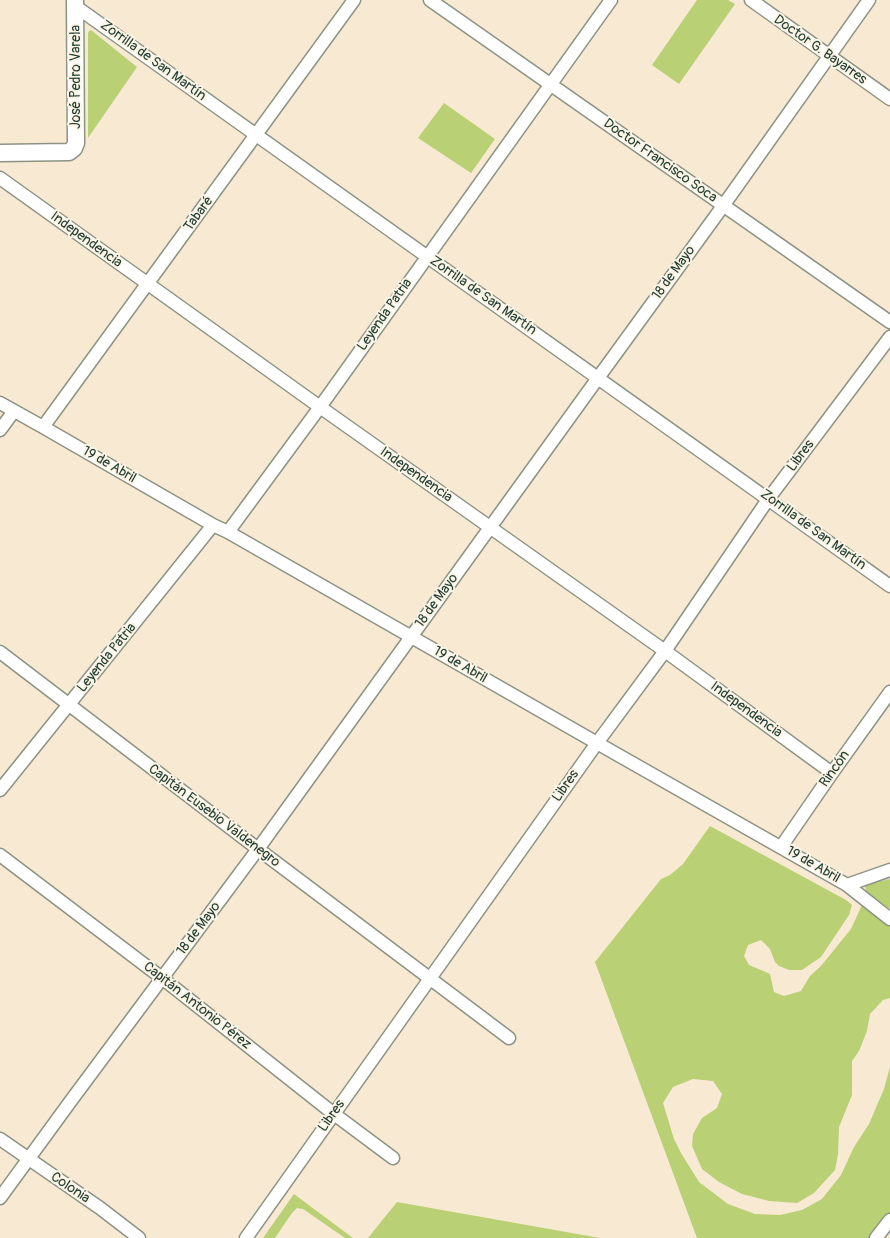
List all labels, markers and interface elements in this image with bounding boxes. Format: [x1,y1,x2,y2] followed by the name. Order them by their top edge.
[770,12,870,88] street label: Doctor G. Bayarres
[97,17,209,105] street label: Zorrilla de San Martín
[68,25,84,129] street label: José Pedro Varela
[600,115,720,207] street label: Doctor Francisco Soca
[181,193,217,235] street label: Tabaré
[47,208,125,272] street label: Independencia
[649,243,699,303] street label: 18 de Mayo
[426,253,540,339] street label: Zorrilla de San Martín
[354,276,416,354] street label: Leyenda Patria
[784,437,818,475] street label: Libres
[79,443,139,487] street label: 19 de Abril
[377,444,455,506] street label: Independencia
[757,486,869,574] street label: Zorrilla de San Martín
[412,571,462,631] street label: 18 de Mayo
[74,620,140,696] street label: Leyenda Patria
[430,643,490,687] street label: 19 de Abril
[707,678,785,742] street label: Independencia
[816,747,854,791] street label: Rincón
[145,761,283,871] street label: Capitán Eusebio Valdenegro
[549,767,583,805] street label: Libres
[783,843,843,887] street label: 19 de Abril
[173,899,225,959] street label: 18 de Mayo
[140,959,254,1053] street label: Capitán Antonio Pérez
[315,1097,349,1135] street label: Libres
[47,1169,93,1207] street label: Colonia

